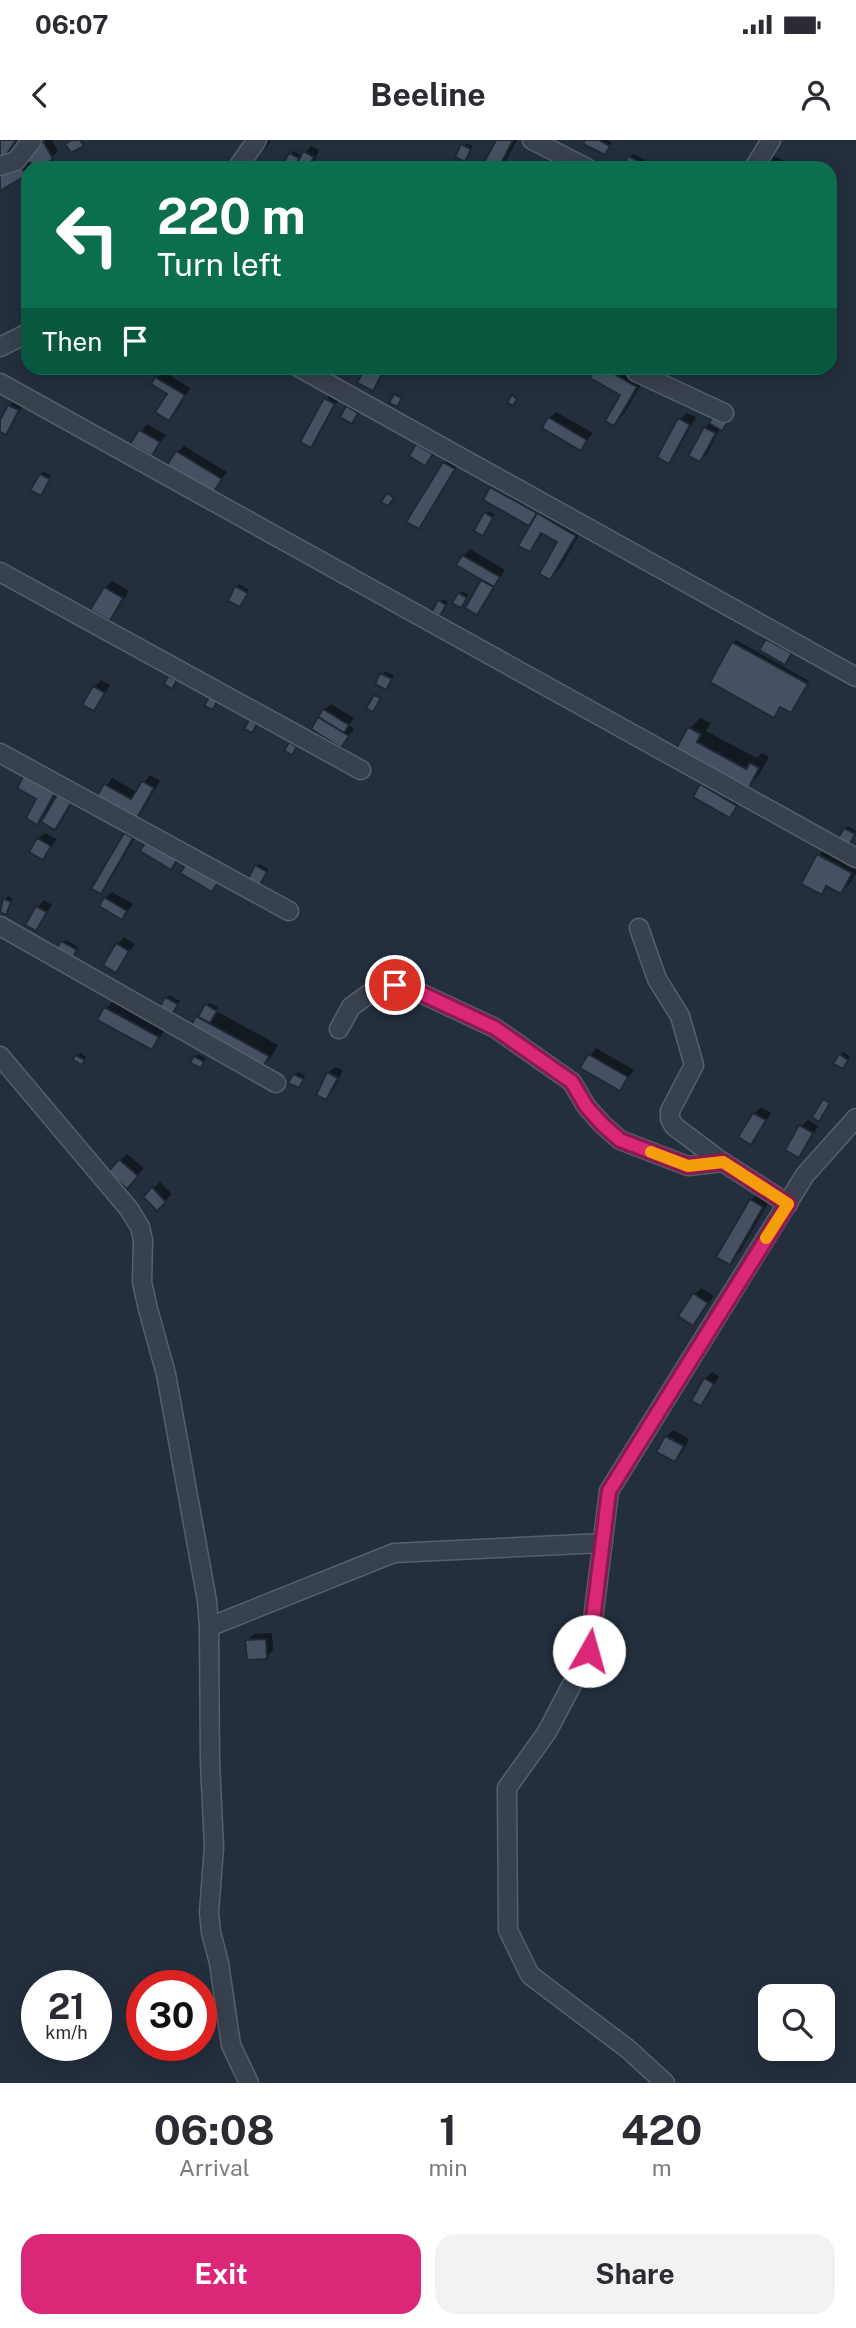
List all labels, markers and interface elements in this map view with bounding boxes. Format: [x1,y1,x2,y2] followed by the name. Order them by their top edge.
[35,9,108,40] text: 06:07
[21,76,59,114] icon: back
[370,76,486,113] text: Beeline
[797,76,835,114] icon: person
[157,187,306,245] text: 220 m
[42,189,133,280] icon: left
[157,246,282,283] text: Turn left
[116,322,154,360] icon: arrive
[42,326,102,357] text: Then
[365,955,425,1015] pin
[376,966,414,1004] icon: arrive
[552,1614,626,1688] position arrow
[126,1970,217,2061] speed limit sign: 30
[758,1984,835,2061] map controls
[758,1984,835,2061] button: search
[48,1986,85,2027] text: 21
[45,2022,88,2043] text: km/h
[154,2105,275,2154] text: 06:08
[439,2105,457,2154] text: 1
[621,2105,702,2154] text: 420
[179,2154,250,2181] text: Arrival
[428,2154,467,2181] text: min
[652,2154,672,2181] text: m
[21,2234,421,2314] button: Exit
[435,2234,835,2314] button: Share

